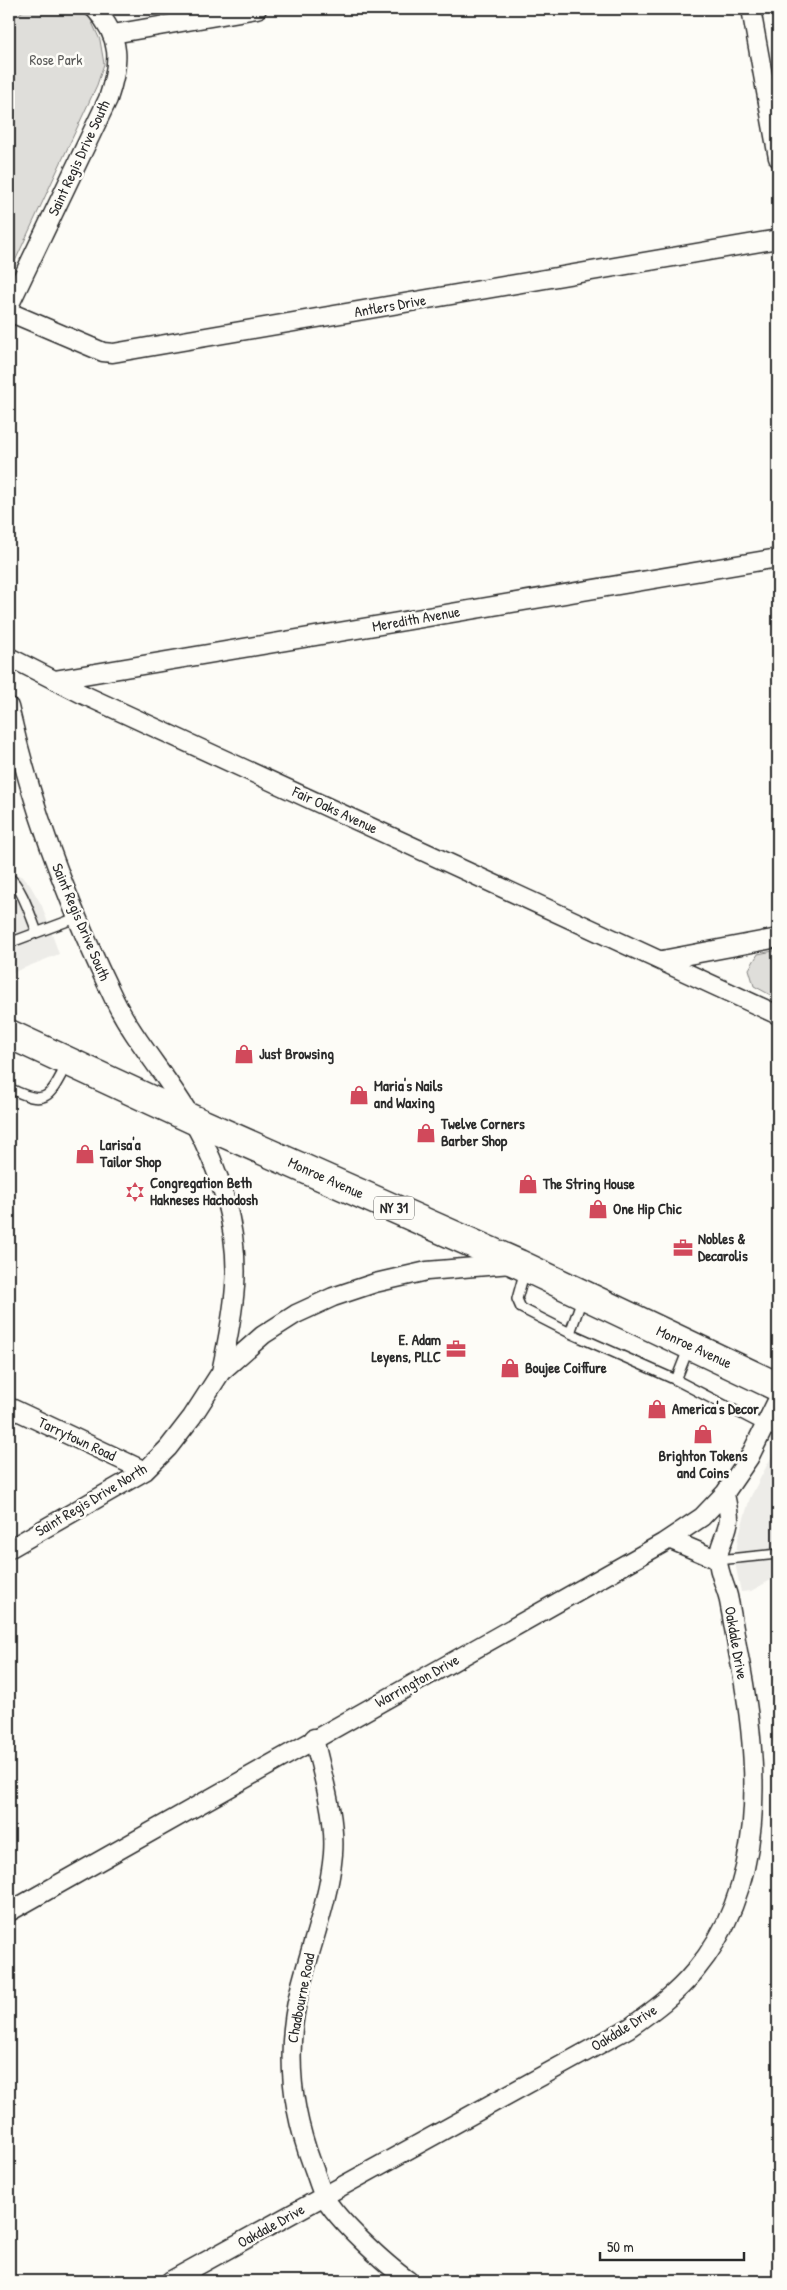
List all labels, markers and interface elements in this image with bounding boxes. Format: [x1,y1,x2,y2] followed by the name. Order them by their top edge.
[29,49,83,70] park label: Rose Park
[42,96,115,219] street label: Saint Regis Drive South
[352,289,427,322] street label: Antlers Drive
[370,600,461,637] street label: Meredith Avenue
[288,780,381,838] street label: Fair Oaks Avenue
[47,860,116,984] street label: Saint Regis Drive South
[233,1043,255,1065] shop icon: Just Browsing
[259,1043,334,1065] place label: Just Browsing
[374,1075,443,1114] place label: Maria's Nails and Waxing
[348,1084,370,1106] shop icon: Maria's Nails and Waxing
[440,1113,525,1152] place label: Twelve Corners Barber Shop
[415,1122,437,1144] shop icon: Twelve Corners Barber Shop
[99,1134,162,1173] place label: Larisa'a Tailor Shop
[74,1143,96,1165] shop icon: Larisa'a Tailor Shop
[285,1151,368,1204] street label: Monroe Avenue
[150,1172,259,1210] place label: Congregation Beth Hakneses Hachodosh
[517,1173,539,1195] shop icon: The String House
[542,1173,635,1195] place label: The String House
[124,1181,146,1203] synagogue icon: Congregation Beth Hakneses Hachodosh
[374,1196,414,1220] road number: NY 31
[587,1198,609,1220] shop icon: One Hip Chic
[613,1198,683,1220] place label: One Hip Chic
[698,1228,748,1266] place label: Nobles & Decarolis
[672,1237,694,1259] office icon: Nobles & Decarolis
[653,1320,735,1373] street label: Monroe Avenue
[372,1329,441,1368] place label: E. Adam Leyens, PLLC
[445,1338,467,1360] office icon: E. Adam Leyens, PLLC
[499,1357,521,1379] shop icon: Boujee Coiffure
[525,1357,607,1378] place label: Boujee Coiffure
[646,1398,668,1420] shop icon: America's Decor
[672,1398,759,1419] place label: America's Decor
[35,1411,120,1466] street label: Tarrytown Road
[692,1423,714,1445] shop icon: Brighton Tokens and Coins
[659,1445,748,1483] place label: Brighton Tokens and Coins
[31,1458,150,1541] street label: Saint Regis Drive North
[720,1605,753,1681] street label: Oakdale Drive
[371,1649,463,1712] street label: Warrington Drive
[282,1951,320,2045] street label: Chadbourne Road
[587,1999,661,2056] street label: Oakdale Drive
[233,2198,308,2253] street label: Oakdale Drive
[600,2230,743,2262] scale bar
[607,2236,634,2257] text: 50 m

